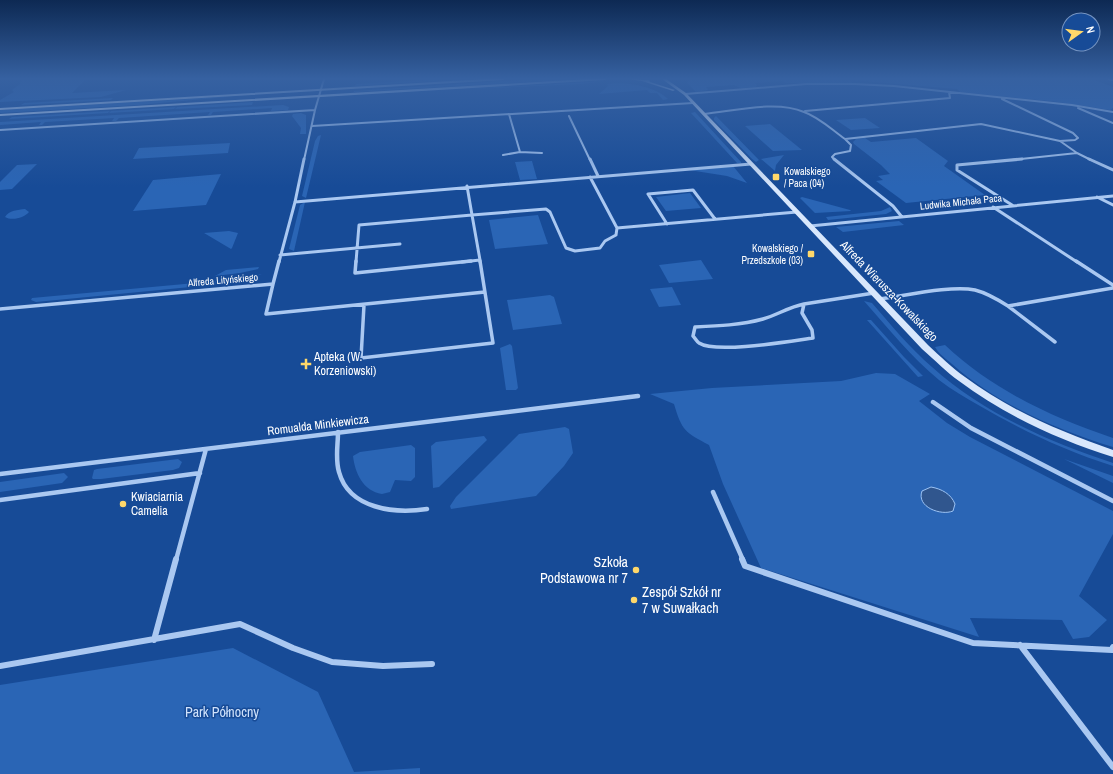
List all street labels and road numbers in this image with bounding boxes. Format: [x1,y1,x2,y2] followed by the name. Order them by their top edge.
[919,191,1003,213] street label: Ludwika Michała Paca
[836,236,941,345] street label: Alfreda Wierusza-Kowalskiego
[186,270,259,290] street label: Alfreda Lityńskiego
[266,411,370,439] street label: Romualda Minkiewicza

